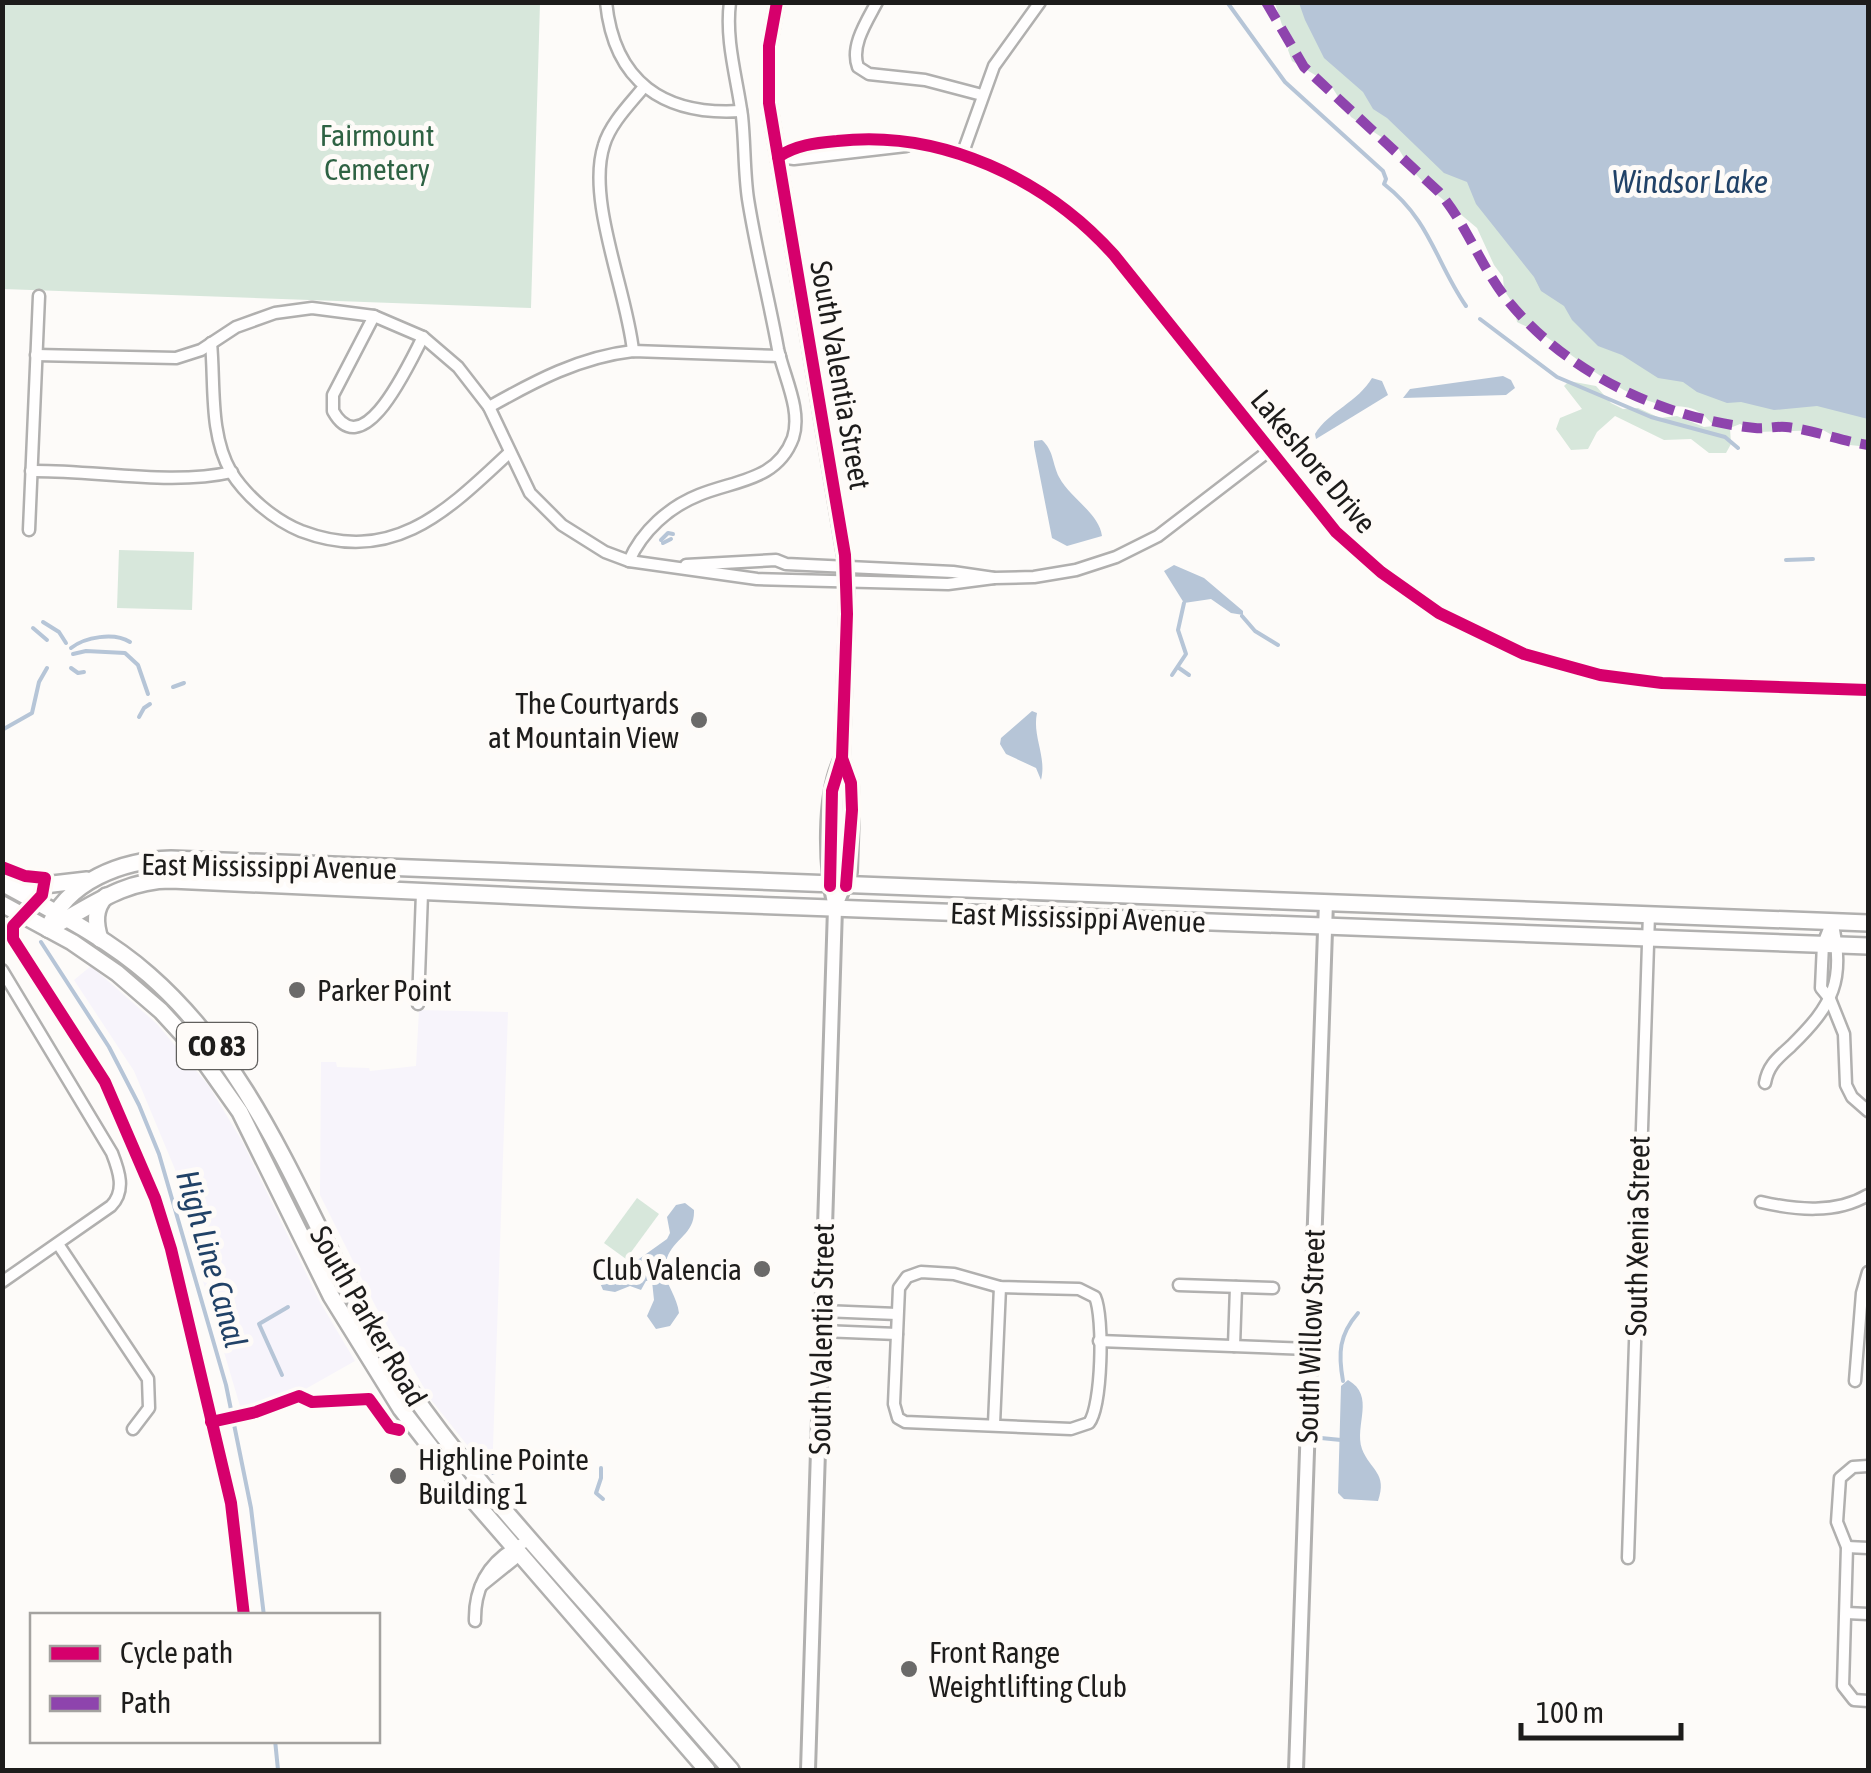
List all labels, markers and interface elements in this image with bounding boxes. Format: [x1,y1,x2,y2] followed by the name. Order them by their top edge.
[320,118,434,186] park label: Fairmount Cemetery
[1612,163,1768,200] water label: Windsor Lake
[804,258,878,492] street label: South Valentia Street
[1244,383,1384,539] street label: Lakeshore Drive
[488,686,679,754] place label: The Courtyards at Mountain View
[688,709,710,731] marker: The Courtyards at Mountain View
[141,847,397,885] street label: East Mississippi Avenue
[950,896,1206,938] street label: East Mississippi Avenue
[317,973,452,1007] place label: Parker Point
[286,979,308,1001] marker: Parker Point
[177,1023,257,1069] road number: CO 83
[1618,1135,1656,1337] street label: South Xenia Street
[169,1166,255,1352] water label: High Line Canal
[304,1220,434,1412] street label: South Parker Road
[802,1223,840,1455] street label: South Valentia Street
[1289,1228,1331,1444] street label: South Willow Street
[592,1252,742,1286] place label: Club Valencia
[751,1258,773,1280] marker: Club Valencia
[418,1442,589,1510] place label: Highline Pointe Building 1
[387,1465,409,1487] marker: Highline Pointe Building 1
[30,1613,380,1743] legend
[120,1635,233,1669] text: Cycle path
[929,1635,1127,1703] place label: Front Range Weightlifting Club
[898,1658,920,1680] marker: Front Range Weightlifting Club
[1521,1678,1681,1740] scale bar
[120,1685,171,1719] text: Path
[1536,1695,1604,1729] text: 100 m

